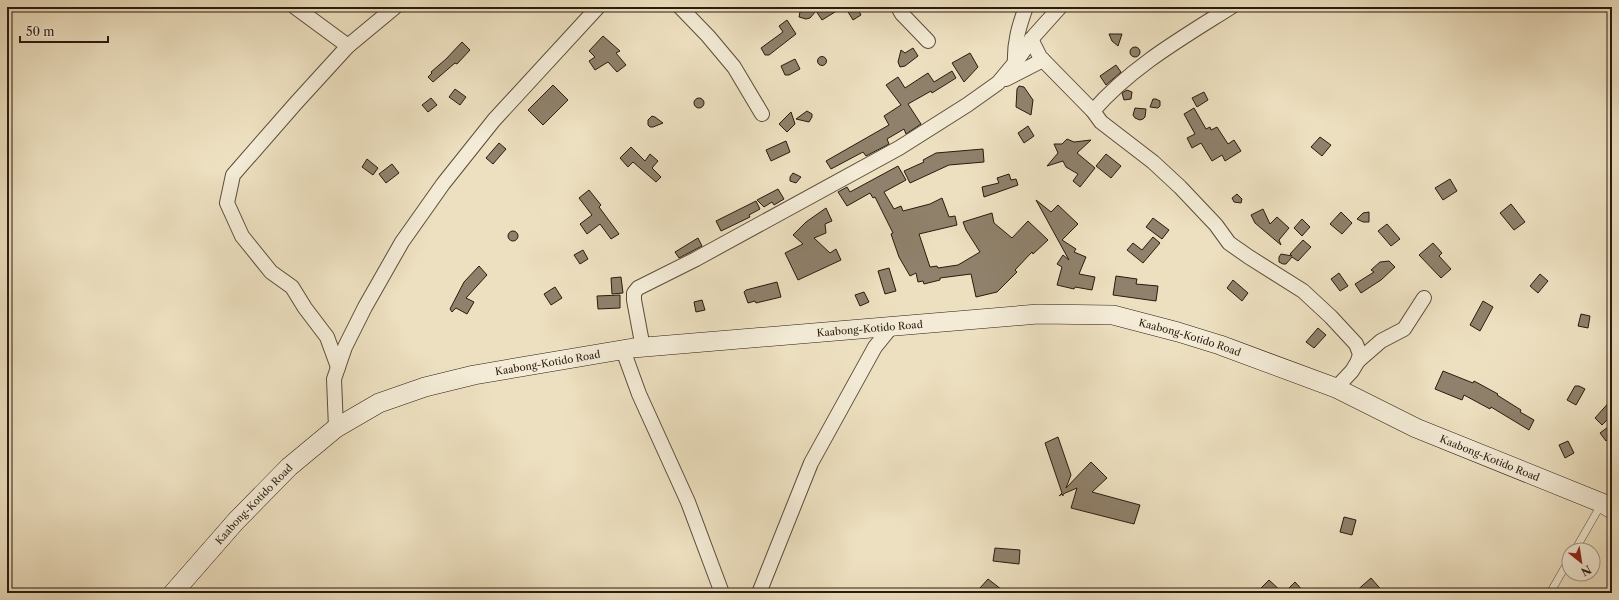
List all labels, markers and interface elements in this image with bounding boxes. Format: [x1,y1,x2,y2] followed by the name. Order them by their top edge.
[20,18,108,44] scale bar
[26,24,55,39] text: 50 m
[1137,316,1243,359] street label: Kaabong-Kotido Road
[816,318,923,340] street label: Kaabong-Kotido Road
[494,348,601,378] street label: Kaabong-Kotido Road
[1438,432,1541,484] street label: Kaabong-Kotido Road
[212,461,295,547] street label: Kaabong-Kotido Road
[1561,542,1601,582] north arrow
[1578,562,1594,579] text: N

